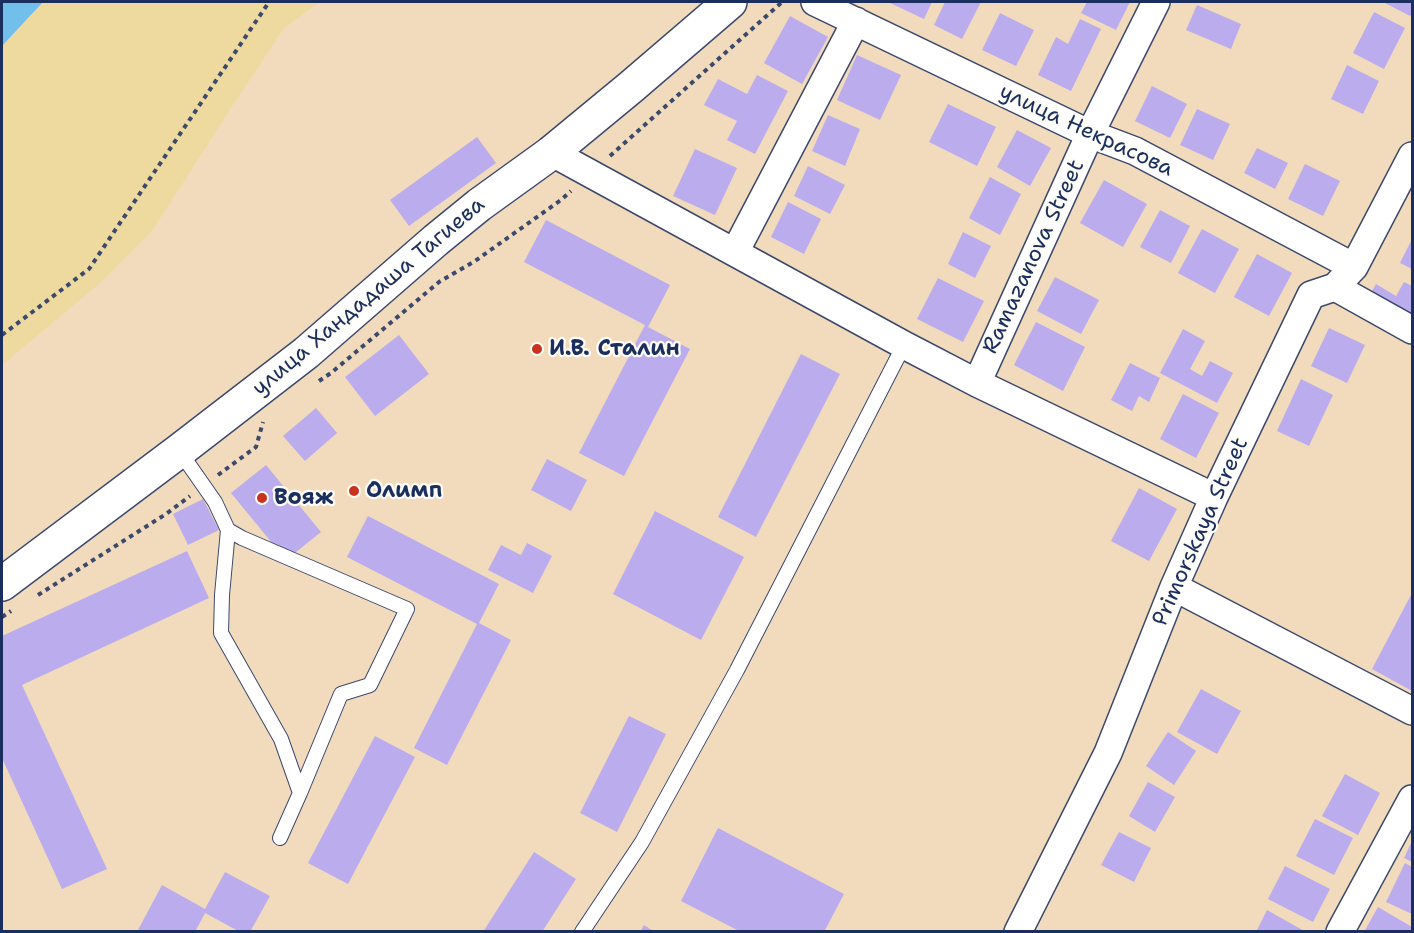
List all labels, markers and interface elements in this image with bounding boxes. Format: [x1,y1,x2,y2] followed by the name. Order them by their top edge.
[995,79,1177,183] street label: улица Некрасова
[977,156,1091,358] street label: Ramazanova Street
[247,192,491,402] street label: улица Хандадаша Тагиева
[549,336,680,362] place label: И.В. Сталин
[530,342,544,356] marker: И.В. Сталин
[1148,434,1254,630] street label: Primorskaya Street
[366,478,442,504] place label: Олимп
[347,484,361,498] marker: Олимп
[274,485,333,511] place label: Вояж
[255,491,269,505] marker: Вояж

